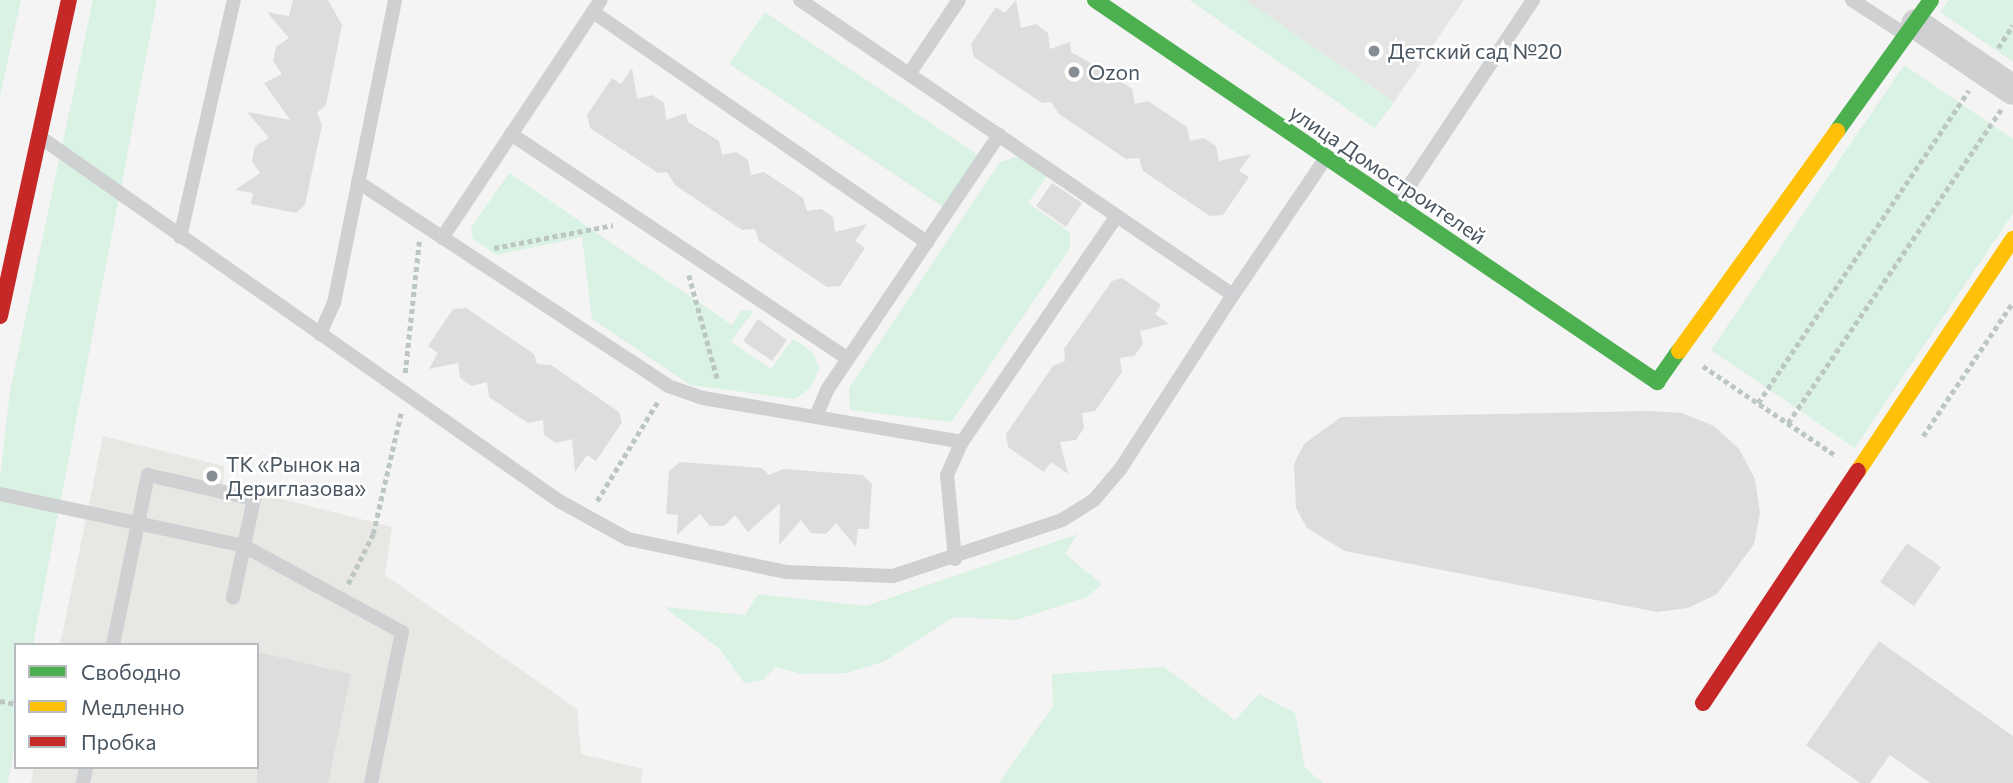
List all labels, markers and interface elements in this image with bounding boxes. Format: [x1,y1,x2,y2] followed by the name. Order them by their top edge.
[1388,38,1562,64] place label: Детский сад №20
[1366,43,1382,59] marker: Детский сад №20
[1088,59,1140,85] place label: Ozon
[1066,64,1082,80] marker: Ozon
[1285,99,1491,249] street label: улица Домостроителей
[226,451,366,501] place label: ТК «Рынок на Дериглазова»
[204,468,220,484] marker: ТК «Рынок на Дериглазова»
[14,643,259,769] legend
[81,659,181,684] text: Свободно
[81,694,185,719] text: Медленно
[81,729,156,754] text: Пробка

